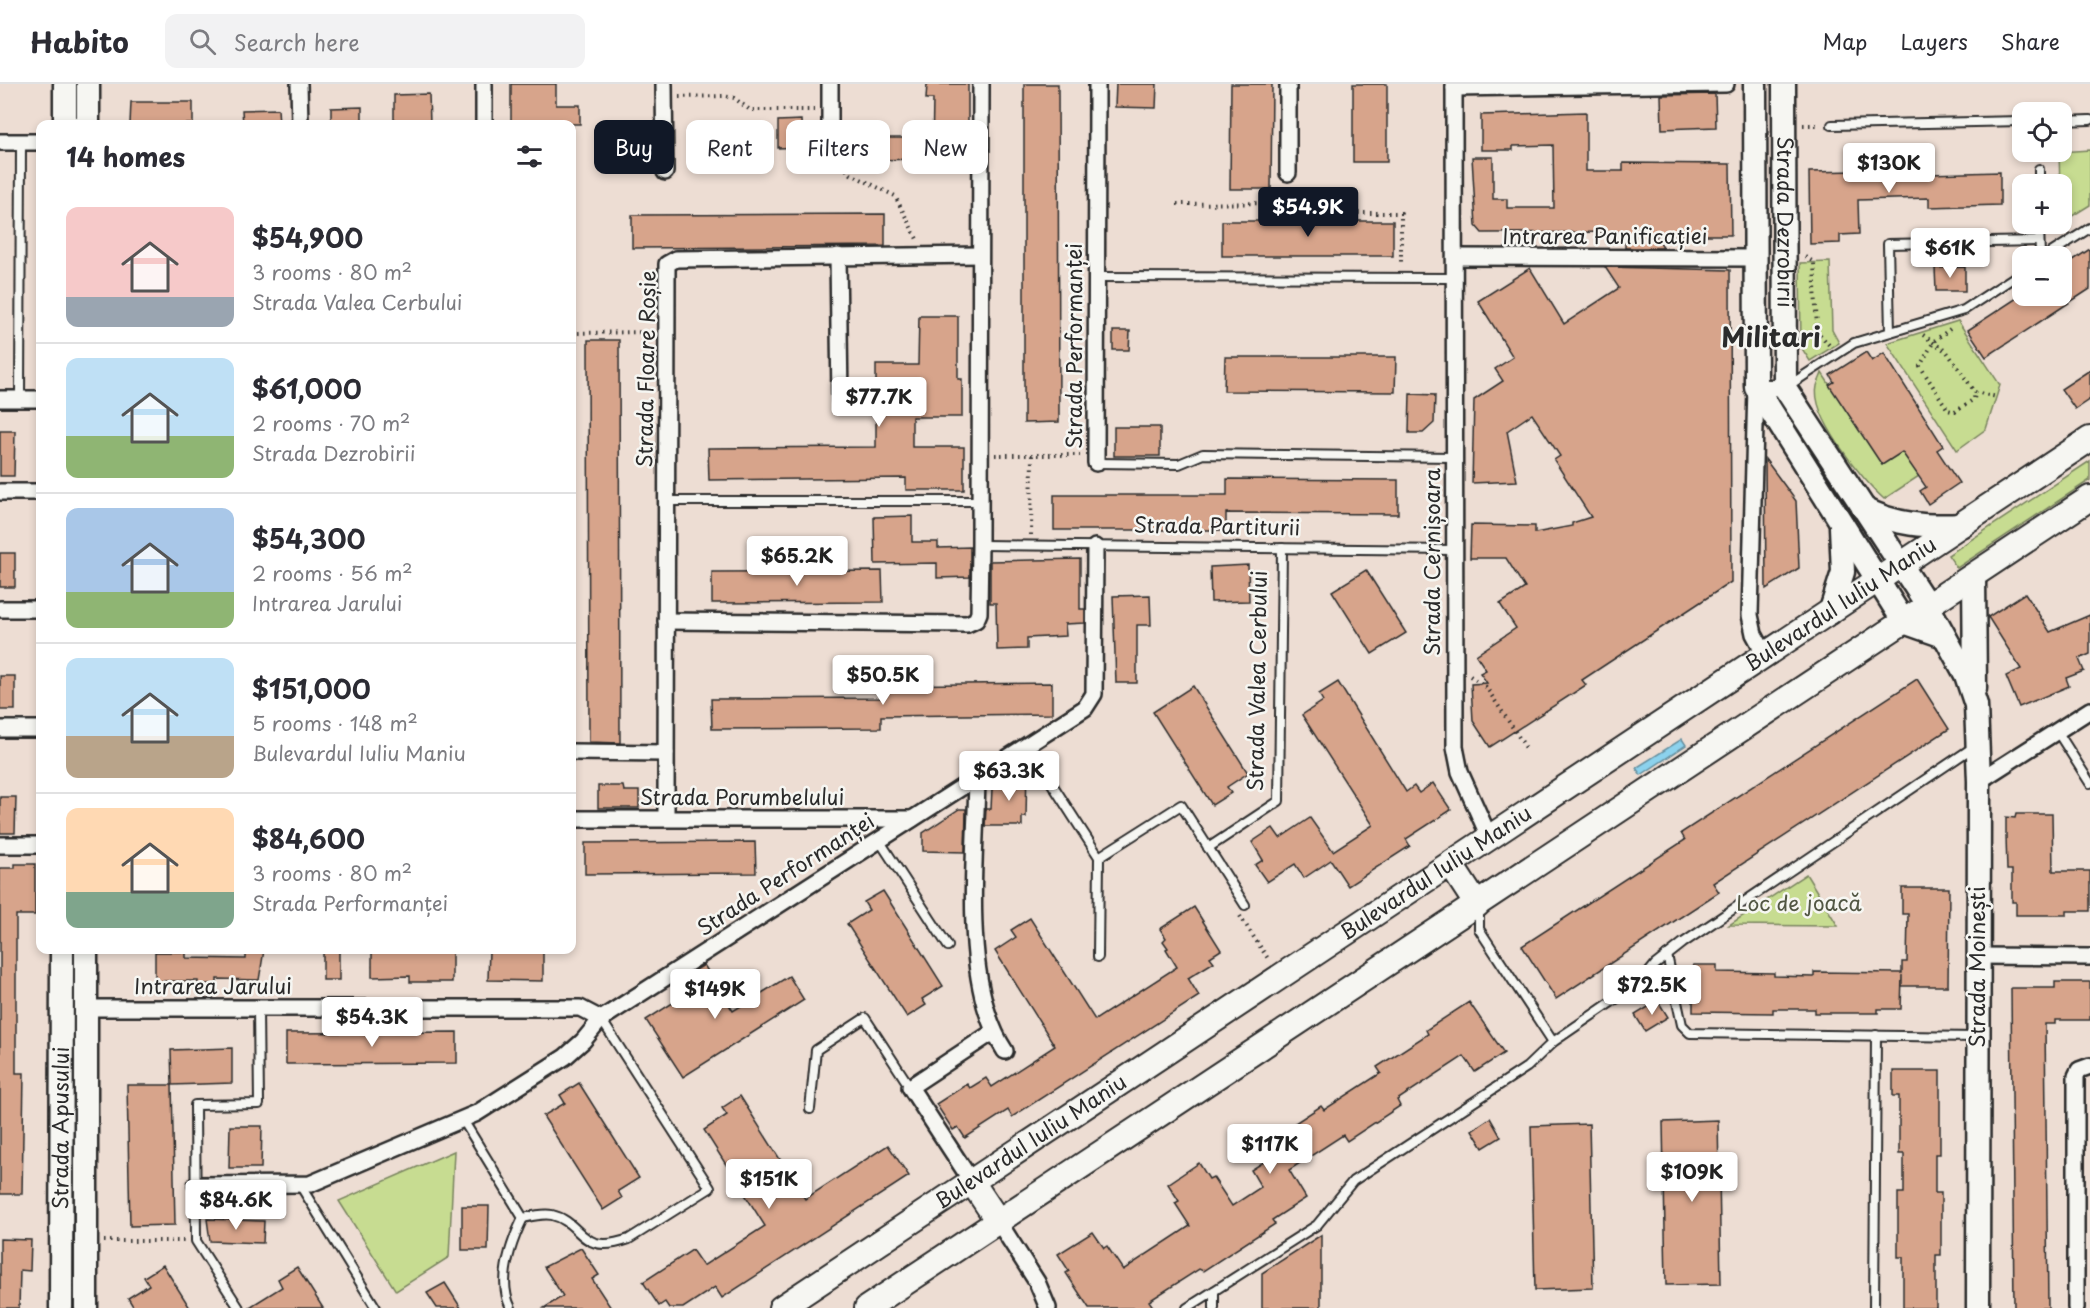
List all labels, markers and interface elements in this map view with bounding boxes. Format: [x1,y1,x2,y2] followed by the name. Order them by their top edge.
[165,14,585,68] search box
[30,20,129,63] text: Habito
[186,25,219,58] icon: search
[234,25,360,58] text: Search here
[1823,25,1867,57] text: Map
[1900,25,1968,57] text: Layers
[2001,25,2060,57] text: Share
[2012,102,2072,306] map controls
[2012,102,2072,162] button: locate
[594,120,674,174] chip: Buy
[686,120,774,174] chip: Rent
[786,120,890,174] chip: Filters
[902,120,988,174] chip: New
[1770,136,1803,308] street label: Strada Dezrobirii
[66,137,185,176] text: 14 homes
[513,140,546,173] icon: filters
[1847,143,1931,194] pin: $130K
[1857,147,1921,177] text: $130K
[2012,174,2072,234] button: +
[1259,187,1357,238] pin: $54.9K
[1272,191,1344,221] text: $54.9K
[252,218,363,257] text: $54,900
[1502,219,1708,251] street label: Intrarea Panificației
[1914,228,1986,279] pin: $61K
[114,231,186,303] icon: home
[1925,232,1975,262] text: $61K
[1057,243,1089,449] street label: Strada Performanței
[2012,246,2072,306] button: −
[252,257,412,287] text: 3 rooms · 80 m²
[627,270,663,468] street label: Strada Floare Roșie
[252,287,462,317] text: Strada Valea Cerbului
[1721,315,1821,356] district label: Militari
[252,369,362,408] text: $61,000
[830,377,928,428] pin: $77.7K
[846,381,913,411] text: $77.7K
[114,382,186,454] icon: home
[252,408,410,438] text: 2 rooms · 70 m²
[252,438,416,468] text: Strada Dezrobirii
[1415,467,1447,656] street label: Strada Cernișoara
[1133,508,1301,542] street label: Strada Partiturii
[252,519,366,558] text: $54,300
[1737,527,1942,678] street label: Bulevardul Iuliu Maniu
[114,532,186,604] icon: home
[748,536,846,587] pin: $65.2K
[761,540,833,570] text: $65.2K
[252,558,413,588] text: 2 rooms · 56 m²
[1238,570,1274,792] street label: Strada Valea Cerbului
[252,588,402,618] text: Intrarea Jarului
[834,655,932,706] pin: $50.5K
[847,659,919,689] text: $50.5K
[252,669,371,708] text: $151,000
[114,682,186,754] icon: home
[252,708,418,738] text: 5 rooms · 148 m²
[252,738,466,768] text: Bulevardul Iuliu Maniu
[960,751,1058,802] pin: $63.3K
[973,755,1045,785] text: $63.3K
[640,780,844,812] street label: Strada Porumbelului
[1332,796,1537,947] street label: Bulevardul Iuliu Maniu
[690,804,880,943] street label: Strada Performanței
[252,819,365,858] text: $84,600
[114,832,186,904] icon: home
[252,858,412,888] text: 3 rooms · 80 m²
[1736,886,1862,918] park label: Loc de joacă
[1960,886,1992,1048] street label: Strada Moinești
[252,888,448,918] text: Strada Performanței
[1603,965,1701,1016] pin: $72.5K
[134,969,292,1001] street label: Intrarea Jarului
[673,969,757,1020] pin: $149K
[1617,969,1687,999] text: $72.5K
[684,973,746,1003] text: $149K
[323,997,421,1048] pin: $54.3K
[336,1001,408,1031] text: $54.3K
[43,1047,76,1209] street label: Strada Apusului
[927,1065,1132,1216] street label: Bulevardul Iuliu Maniu
[1228,1124,1312,1175] pin: $117K
[1241,1128,1299,1158] text: $117K
[1650,1152,1734,1203] pin: $109K
[1661,1156,1723,1186] text: $109K
[727,1159,811,1210] pin: $151K
[740,1163,798,1193] text: $151K
[187,1180,285,1231] pin: $84.6K
[199,1184,273,1214] text: $84.6K

